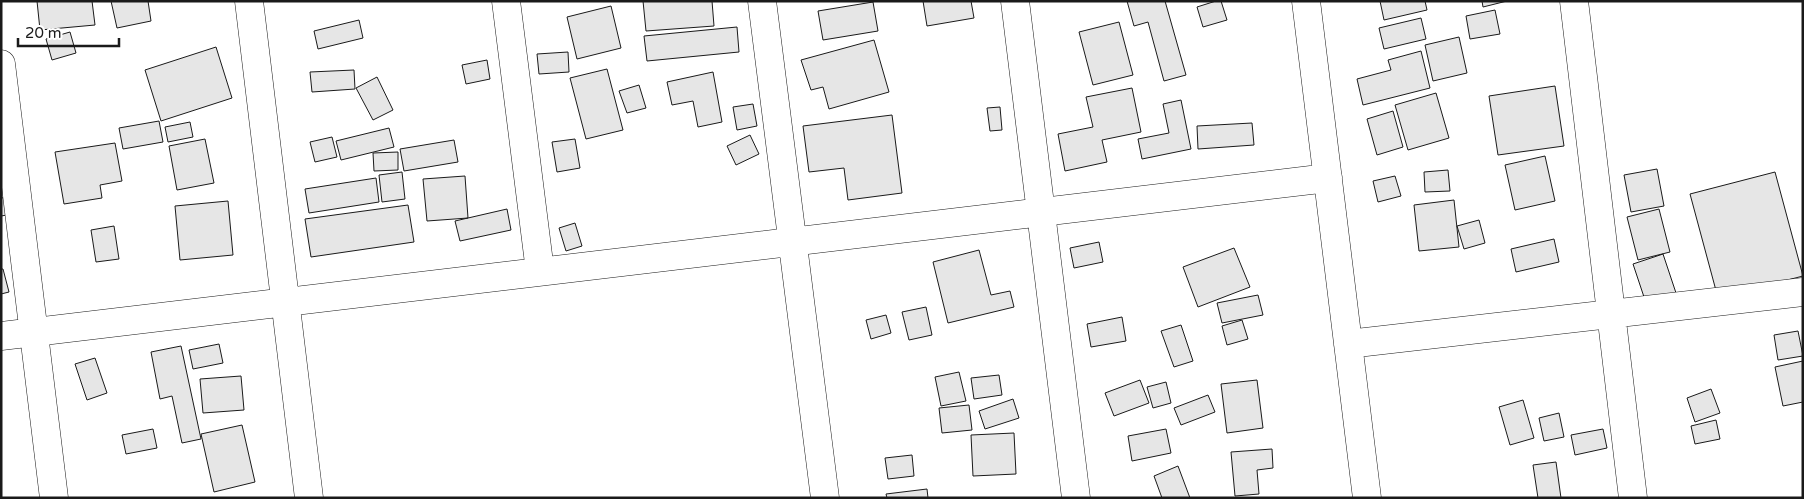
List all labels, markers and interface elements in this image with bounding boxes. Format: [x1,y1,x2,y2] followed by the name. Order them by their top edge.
[18,15,119,47] scale bar
[25,24,62,42] text: 20 m

